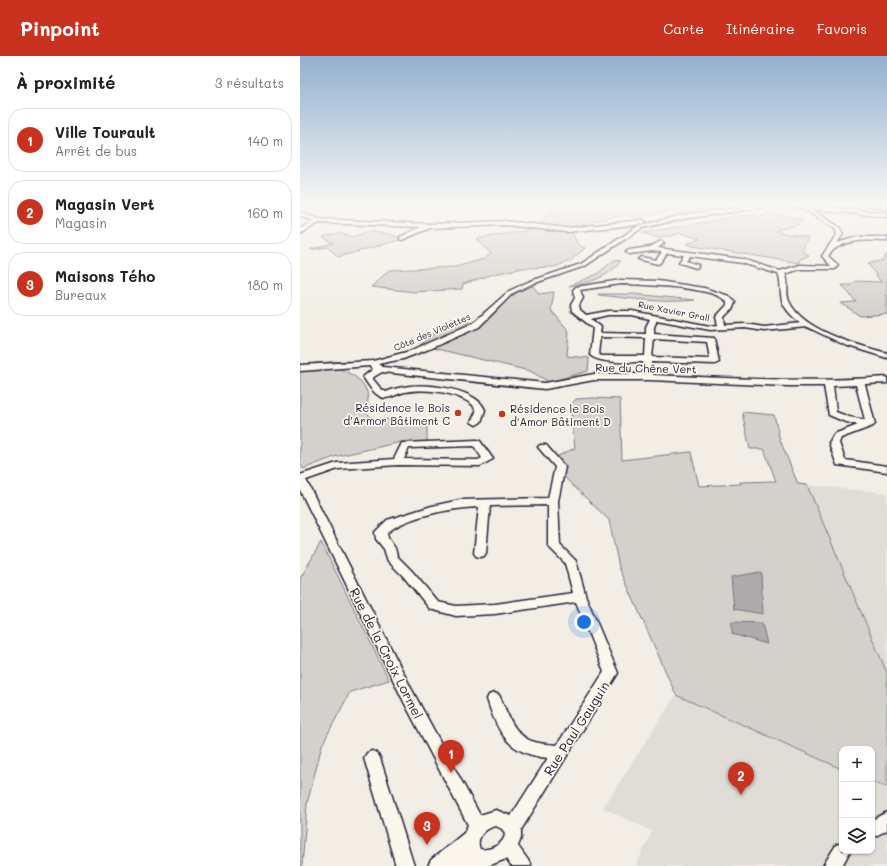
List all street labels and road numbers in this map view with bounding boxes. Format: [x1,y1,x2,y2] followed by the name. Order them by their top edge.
[637,299,711,323] street label: Rue Xavier Grall
[392,311,472,353] street label: Côte des Violettes
[595,360,697,376] street label: Rue du Chêne Vert
[347,585,427,721] street label: Rue de la Croix Lormel
[539,678,613,778] street label: Rue Paul Gauguin

